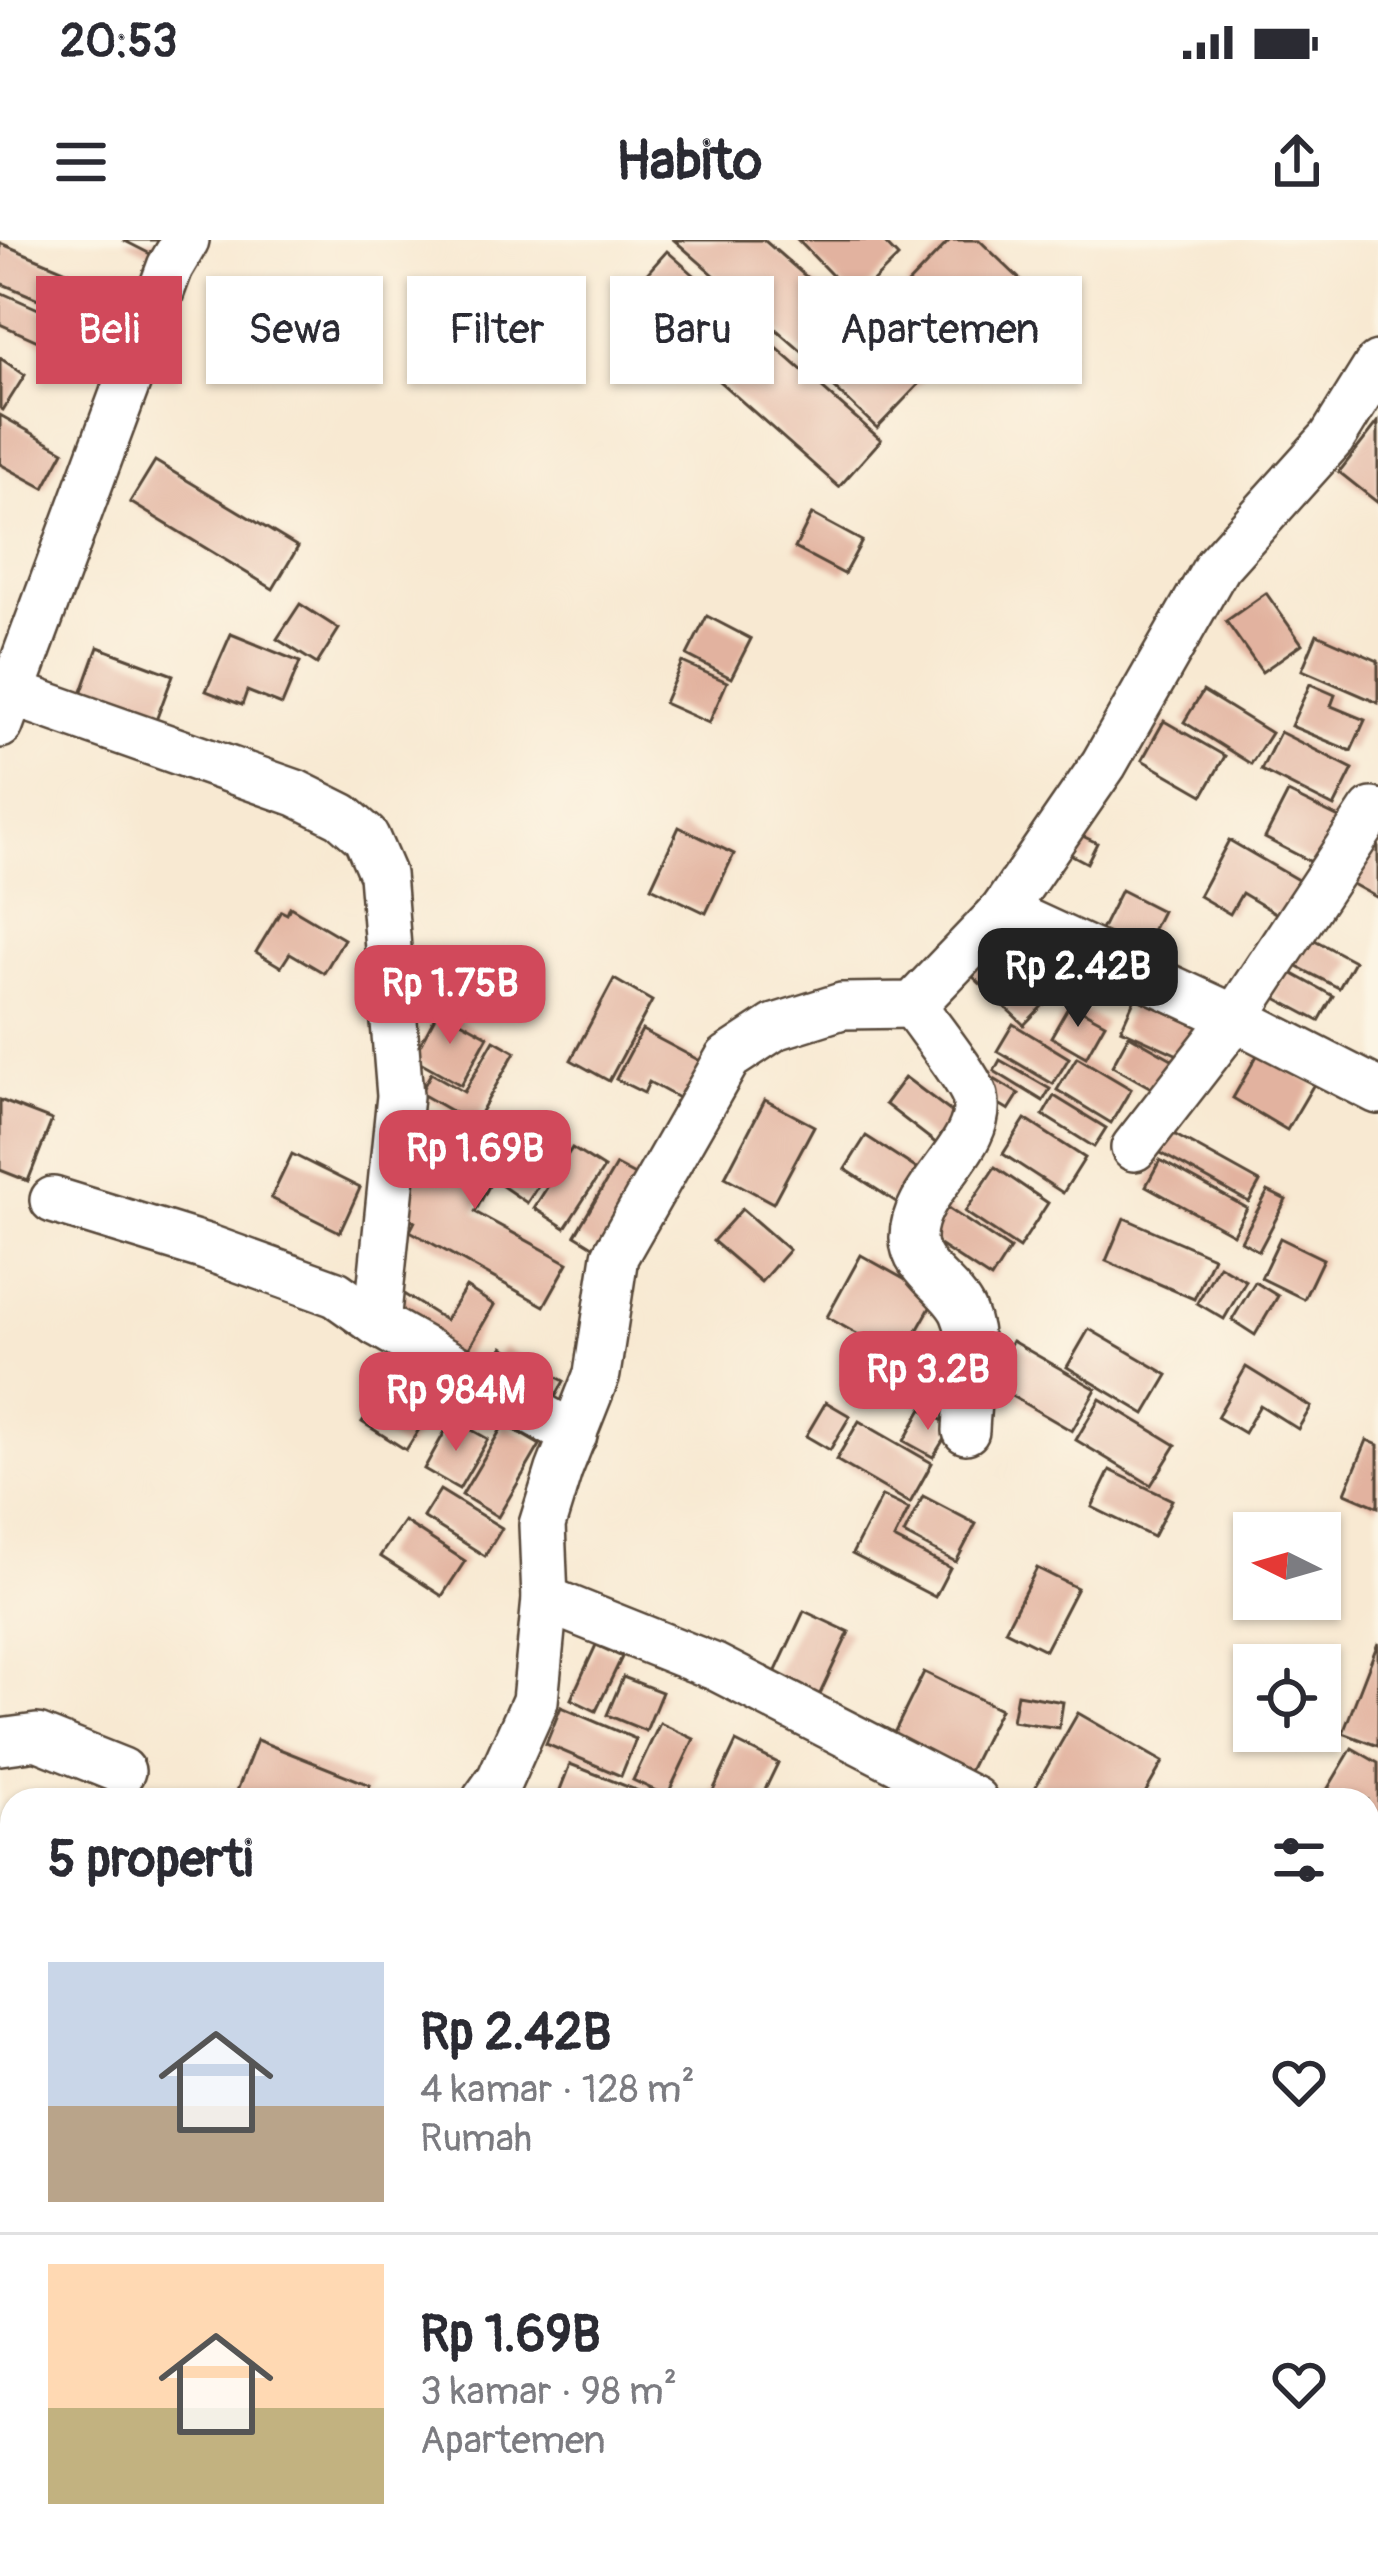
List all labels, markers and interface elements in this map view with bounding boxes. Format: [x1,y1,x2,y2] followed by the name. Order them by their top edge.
[60,14,177,70] text: 20:53
[616,128,762,196] text: Habito
[48,129,114,195] icon: menu
[1264,129,1330,195] icon: share
[36,276,182,384] chip: Beli
[206,276,383,384] chip: Sewa
[407,276,586,384] chip: Filter
[610,276,774,384] chip: Baru
[798,276,1082,384] chip: Apartemen
[954,928,1202,1030] pin: Rp 2.42B
[1005,942,1151,991] text: Rp 2.42B
[326,945,574,1047] pin: Rp 1.75B
[381,959,519,1008] text: Rp 1.75B
[351,1110,599,1212] pin: Rp 1.69B
[406,1124,544,1173] text: Rp 1.69B
[817,1331,1039,1433] pin: Rp 3.2B
[866,1345,990,1394] text: Rp 3.2B
[345,1352,567,1454] pin: Rp 984M
[386,1366,526,1415] text: Rp 984M
[1233,1512,1341,1620] north arrow
[1233,1512,1341,1752] map controls
[1233,1644,1341,1752] button: locate
[1266,1827,1332,1893] icon: filters
[48,1828,253,1892] text: 5 properti
[420,2001,611,2065] text: Rp 2.42B
[144,2010,288,2154] icon: home
[1266,2049,1332,2115] icon: heart
[420,2065,695,2114] text: 4 kamar · 128 m²
[420,2114,532,2163] text: Rumah
[420,2303,601,2367] text: Rp 1.69B
[144,2312,288,2456] icon: home
[1266,2351,1332,2417] icon: heart
[420,2367,677,2416] text: 3 kamar · 98 m²
[420,2416,605,2465] text: Apartemen

